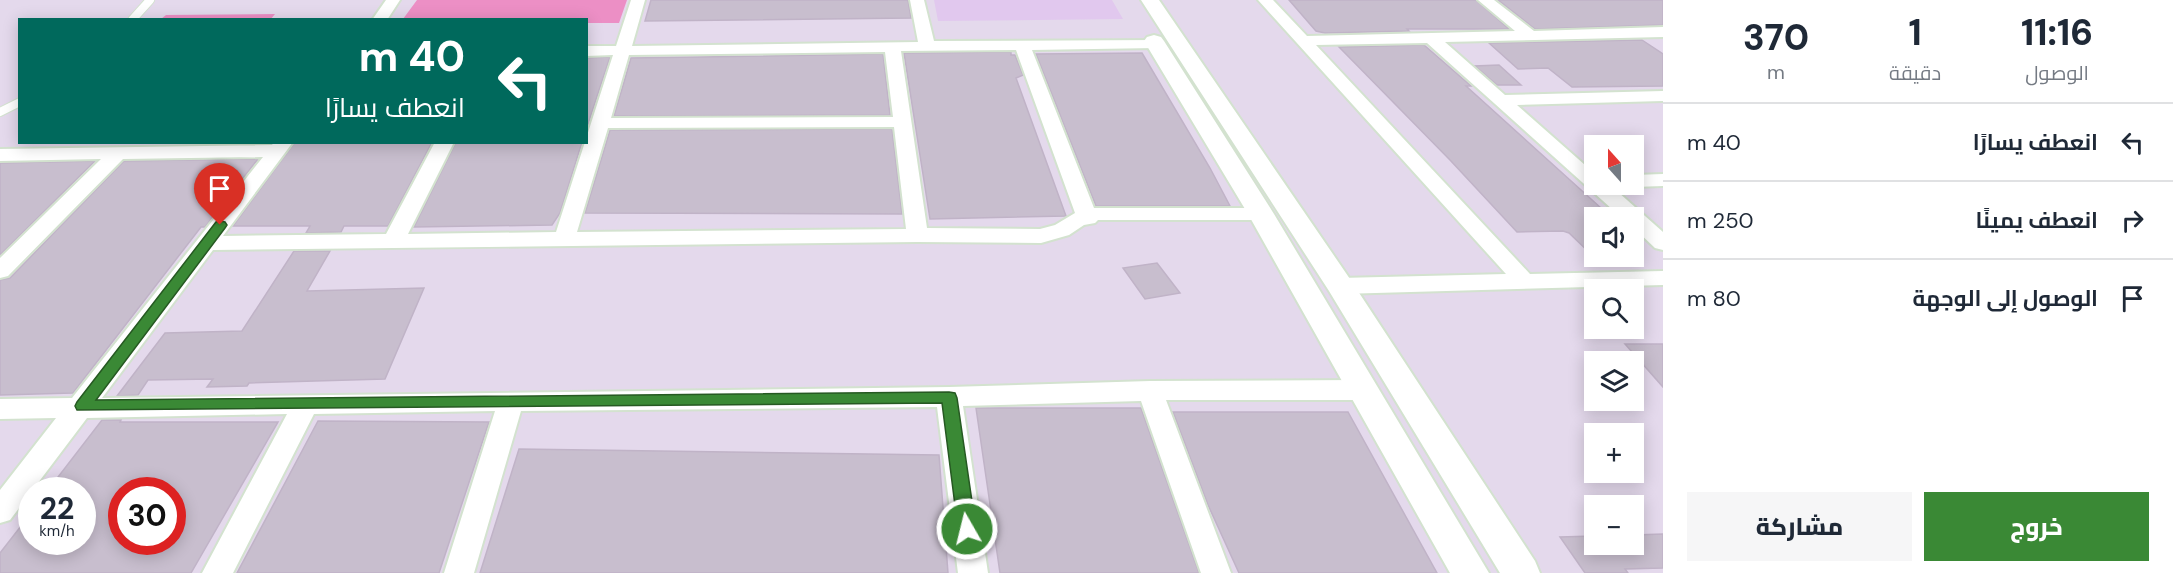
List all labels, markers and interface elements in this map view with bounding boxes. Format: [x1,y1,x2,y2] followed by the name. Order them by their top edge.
[1908,9,1922,56] text: 1
[2021,9,2093,56] text: 11:16
[1743,14,1809,61] text: 370
[359,29,465,84] text: 40 m
[486,42,564,120] icon: left
[1767,59,1785,85] text: m
[1889,60,1941,86] text: دقيقة
[2025,60,2089,86] text: الوصول
[325,90,465,125] text: انعطف يسارًا
[2116,126,2149,159] icon: left
[1687,128,1741,157] text: 40 m
[1973,128,2098,157] text: انعطف يسارًا
[1584,135,1644,195] north arrow
[1584,135,1644,555] map controls
[194,163,245,225] pin
[203,172,236,205] icon: arrive
[2116,204,2149,237] icon: right
[1687,206,1754,235] text: 250 m
[1976,206,2098,235] text: انعطف يمينًا
[1584,207,1644,267] button: sound
[1584,279,1644,339] button: search
[2116,282,2149,315] icon: arrive
[1687,284,1741,313] text: 80 m
[1912,284,2098,313] text: الوصول إلى الوجهة
[1584,351,1644,411] button: layers
[1584,423,1644,483] button: +
[108,477,186,555] speed limit sign: 30
[40,489,74,528] text: 22
[1687,492,1912,561] button: مشاركة
[1924,492,2149,561] button: خروج
[1584,495,1644,555] button: −
[935,497,999,561] position arrow
[39,521,75,541] text: km/h

